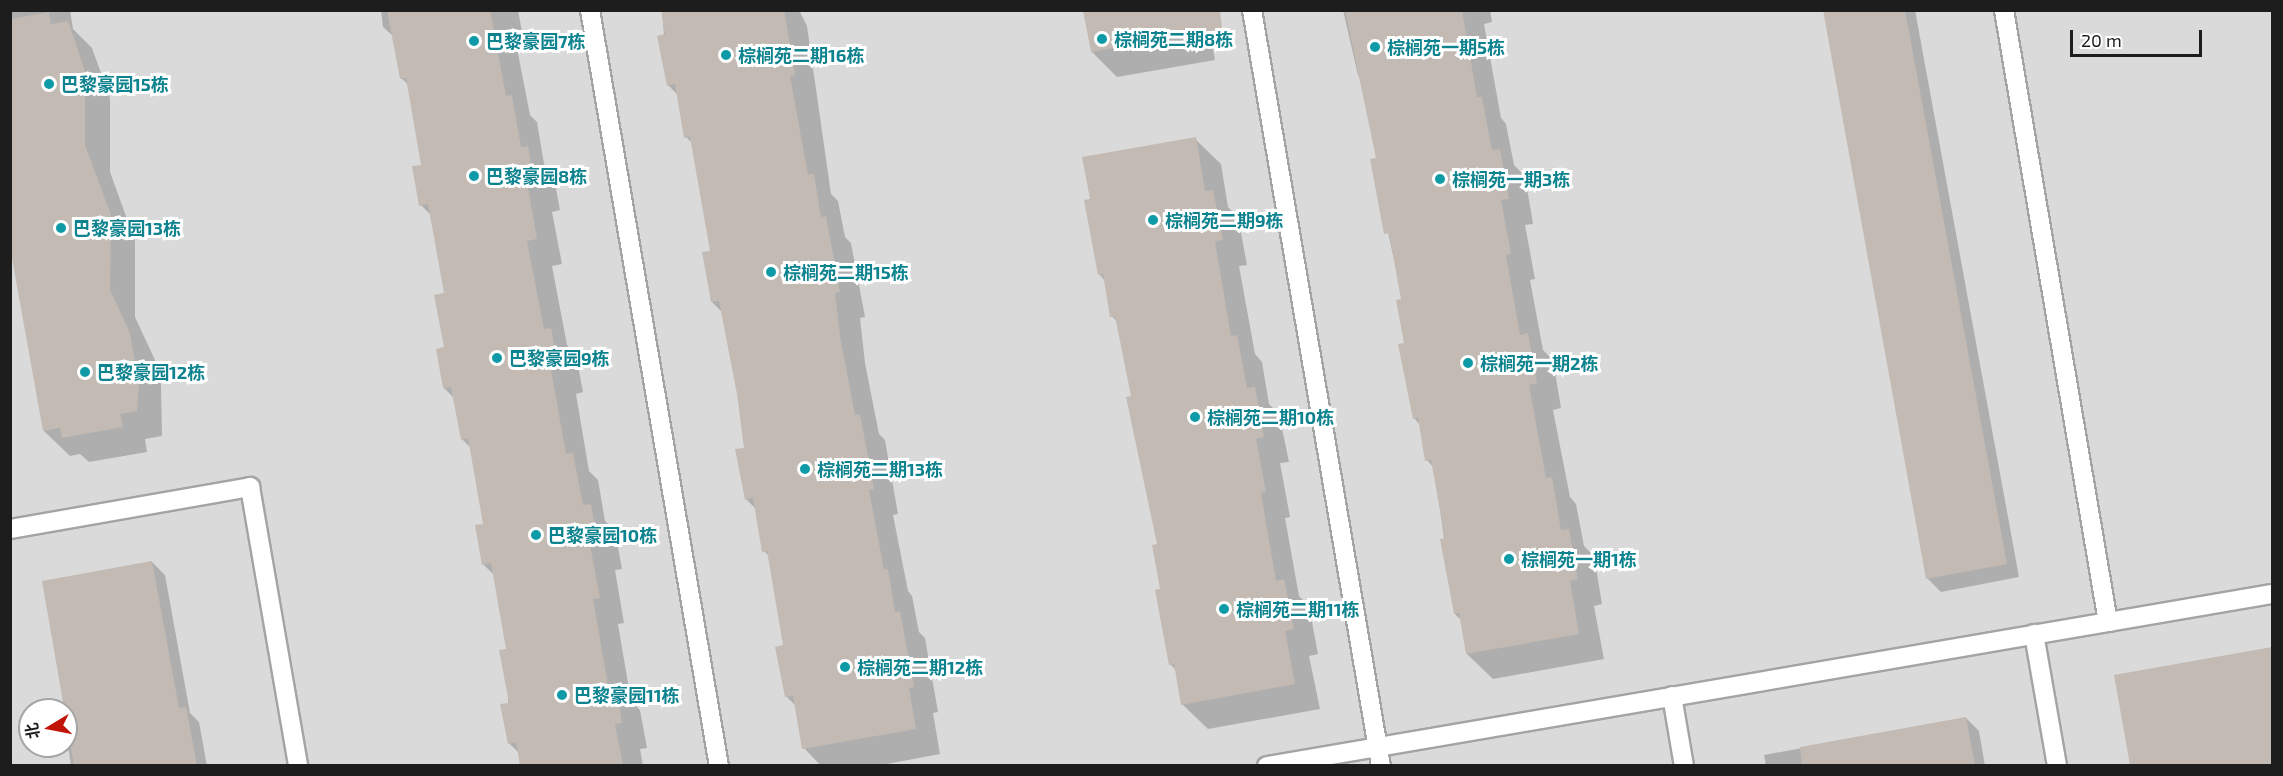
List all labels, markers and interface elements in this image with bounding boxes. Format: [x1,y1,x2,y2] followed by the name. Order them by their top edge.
[2073,18,2205,56] scale bar
[1114,28,1233,50] place label: 棕榈苑二期8栋
[2081,29,2122,51] text: 20 m
[486,30,586,52] place label: 巴黎豪园7栋
[1095,32,1109,46] marker: 棕榈苑二期8栋
[467,34,481,48] marker: 巴黎豪园7栋
[1387,36,1505,58] place label: 棕榈苑一期5栋
[1368,40,1382,54] marker: 棕榈苑一期5栋
[738,44,864,66] place label: 棕榈苑二期16栋
[719,48,733,62] marker: 棕榈苑二期16栋
[61,73,169,95] place label: 巴黎豪园15栋
[42,77,56,91] marker: 巴黎豪园15栋
[486,165,587,187] place label: 巴黎豪园8栋
[1452,168,1570,190] place label: 棕榈苑一期3栋
[467,169,481,183] marker: 巴黎豪园8栋
[1433,172,1447,186] marker: 棕榈苑一期3栋
[1165,209,1284,231] place label: 棕榈苑二期9栋
[1146,213,1160,227] marker: 棕榈苑二期9栋
[73,217,181,239] place label: 巴黎豪园13栋
[54,221,68,235] marker: 巴黎豪园13栋
[783,261,909,283] place label: 棕榈苑二期15栋
[764,265,778,279] marker: 棕榈苑二期15栋
[509,347,610,369] place label: 巴黎豪园9栋
[490,351,504,365] marker: 巴黎豪园9栋
[1480,352,1598,374] place label: 棕榈苑一期2栋
[1461,356,1475,370] marker: 棕榈苑一期2栋
[97,361,205,383] place label: 巴黎豪园12栋
[78,365,92,379] marker: 巴黎豪园12栋
[1207,406,1334,428] place label: 棕榈苑二期10栋
[1188,410,1202,424] marker: 棕榈苑二期10栋
[817,458,943,480] place label: 棕榈苑二期13栋
[798,462,812,476] marker: 棕榈苑二期13栋
[548,524,657,546] place label: 巴黎豪园10栋
[529,528,543,542] marker: 巴黎豪园10栋
[1521,548,1637,570] place label: 棕榈苑一期1栋
[1502,552,1516,566] marker: 棕榈苑一期1栋
[1236,598,1360,620] place label: 棕榈苑二期11栋
[1217,602,1231,616] marker: 棕榈苑二期11栋
[857,656,983,678] place label: 棕榈苑二期12栋
[838,660,852,674] marker: 棕榈苑二期12栋
[574,684,680,706] place label: 巴黎豪园11栋
[555,688,569,702] marker: 巴黎豪园11栋
[18,698,78,758] north arrow
[21,721,42,740] text: 北

